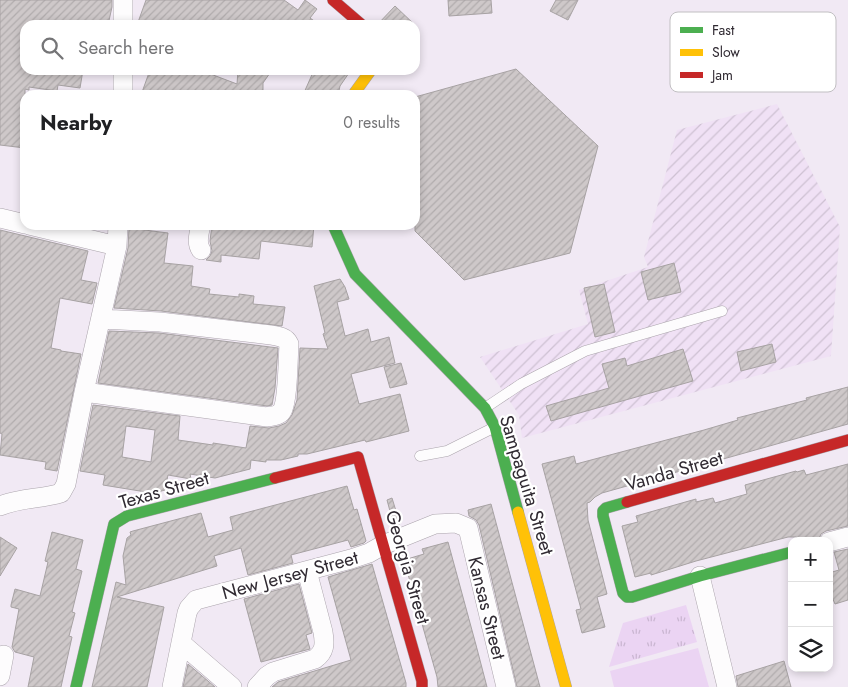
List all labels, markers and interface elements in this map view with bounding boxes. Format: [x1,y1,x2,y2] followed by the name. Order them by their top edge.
[670,12,836,92] legend
[20,20,420,75] search box
[712,20,735,40] text: Fast
[38,34,66,62] icon: search
[78,34,174,61] text: Search here
[712,42,740,62] text: Slow
[710,65,733,85] text: Jam
[40,108,112,138] text: Nearby
[343,111,400,134] text: 0 results
[493,412,561,559] street label: Sampaguita Street
[622,444,727,498] street label: Vanda Street
[116,464,212,516] street label: Texas Street
[379,507,437,627] street label: Georgia Street
[788,537,833,672] map controls
[788,537,833,582] button: +
[219,544,362,606] street label: New Jersey Street
[461,554,513,663] street label: Kansas Street
[788,582,833,627] button: −
[788,627,833,672] button: layers

